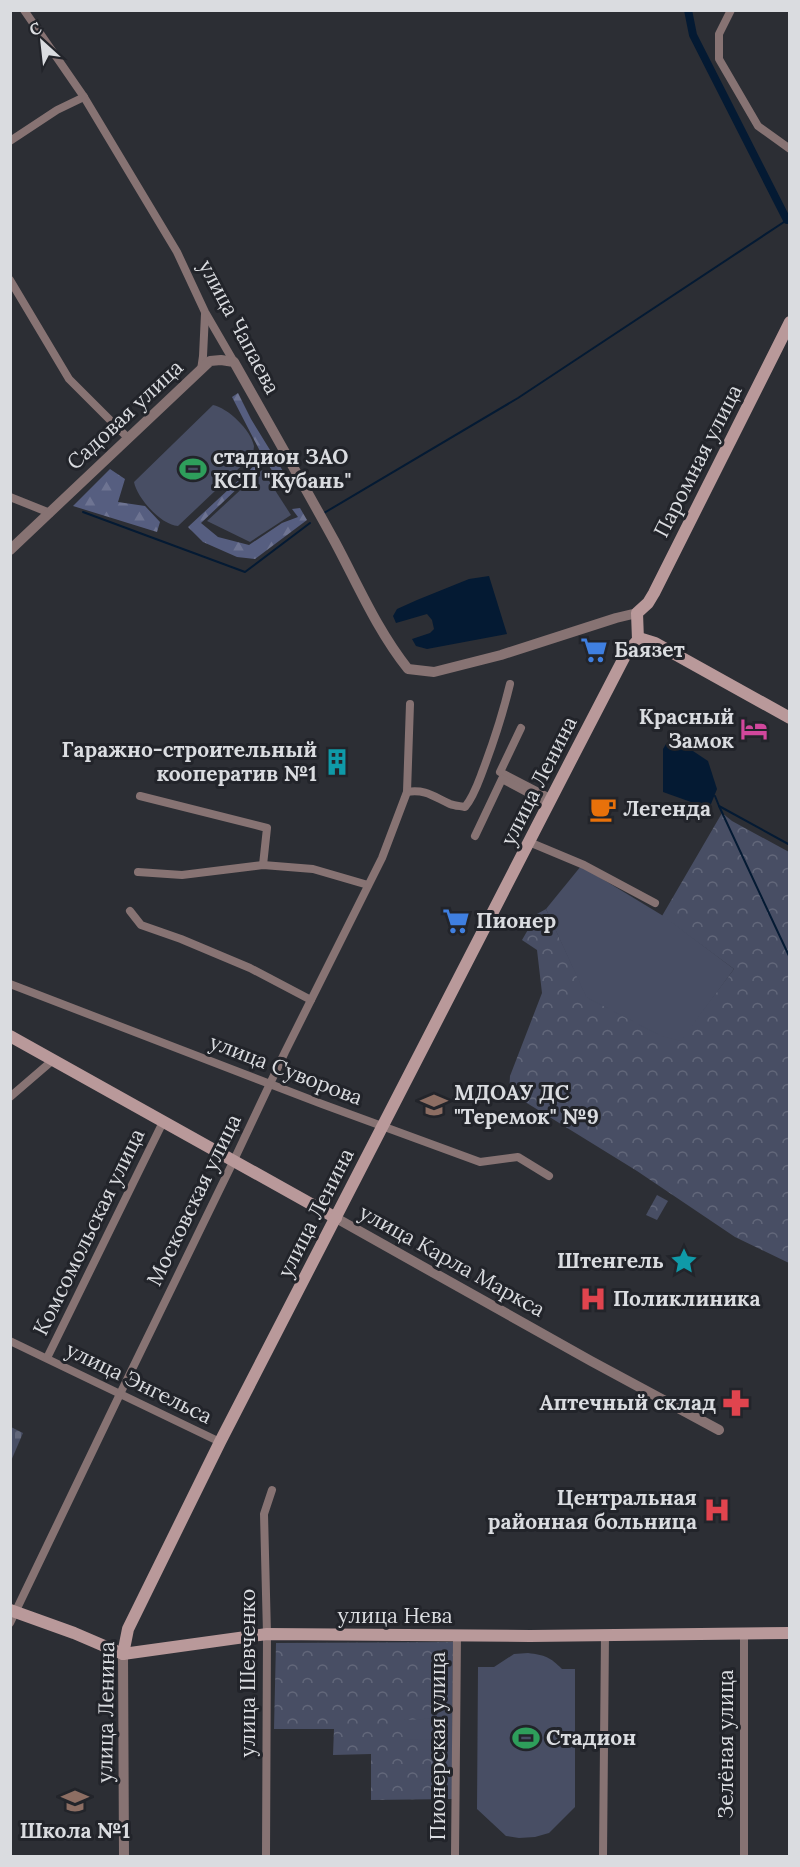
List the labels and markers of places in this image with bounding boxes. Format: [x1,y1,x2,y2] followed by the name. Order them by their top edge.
[213,443,351,494] place label: стадион ЗАО КСП "Кубань"
[178,454,208,484] sports icon: стадион ЗАО КСП "Кубань"
[579,635,609,665] supermarket icon: Баязет
[614,636,685,663] place label: Баязет
[639,703,735,754] place label: Красный Замок
[739,714,769,744] hotel icon: Красный Замок
[62,736,317,787] place label: Гаражно-строительный кооператив №1
[322,747,352,777] building icon: Гаражно-строительный кооператив №1
[588,794,618,824] cafe icon: Легенда
[623,795,711,822] place label: Легенда
[441,906,471,936] supermarket icon: Пионер
[476,907,556,934] place label: Пионер
[454,1079,599,1130] place label: МДОАУ ДС "Теремок" №9
[419,1090,449,1120] school or university icon: МДОАУ ДС "Теремок" №9
[669,1246,699,1276] place icon: Штенгель
[557,1247,664,1274] place label: Штенгель
[578,1284,608,1314] hospital icon: Поликлиника
[613,1285,760,1312] place label: Поликлиника
[721,1388,751,1418] pharmacy icon: Аптечный склад
[540,1389,716,1416] place label: Аптечный склад
[488,1484,697,1535] place label: Центральная районная больница
[702,1495,732,1525] hospital icon: Центральная районная больница
[511,1723,541,1753] sports icon: Стадион
[546,1724,636,1751] place label: Стадион
[60,1786,90,1816] school or university icon: Школа №1
[20,1817,130,1844] place label: Школа №1

